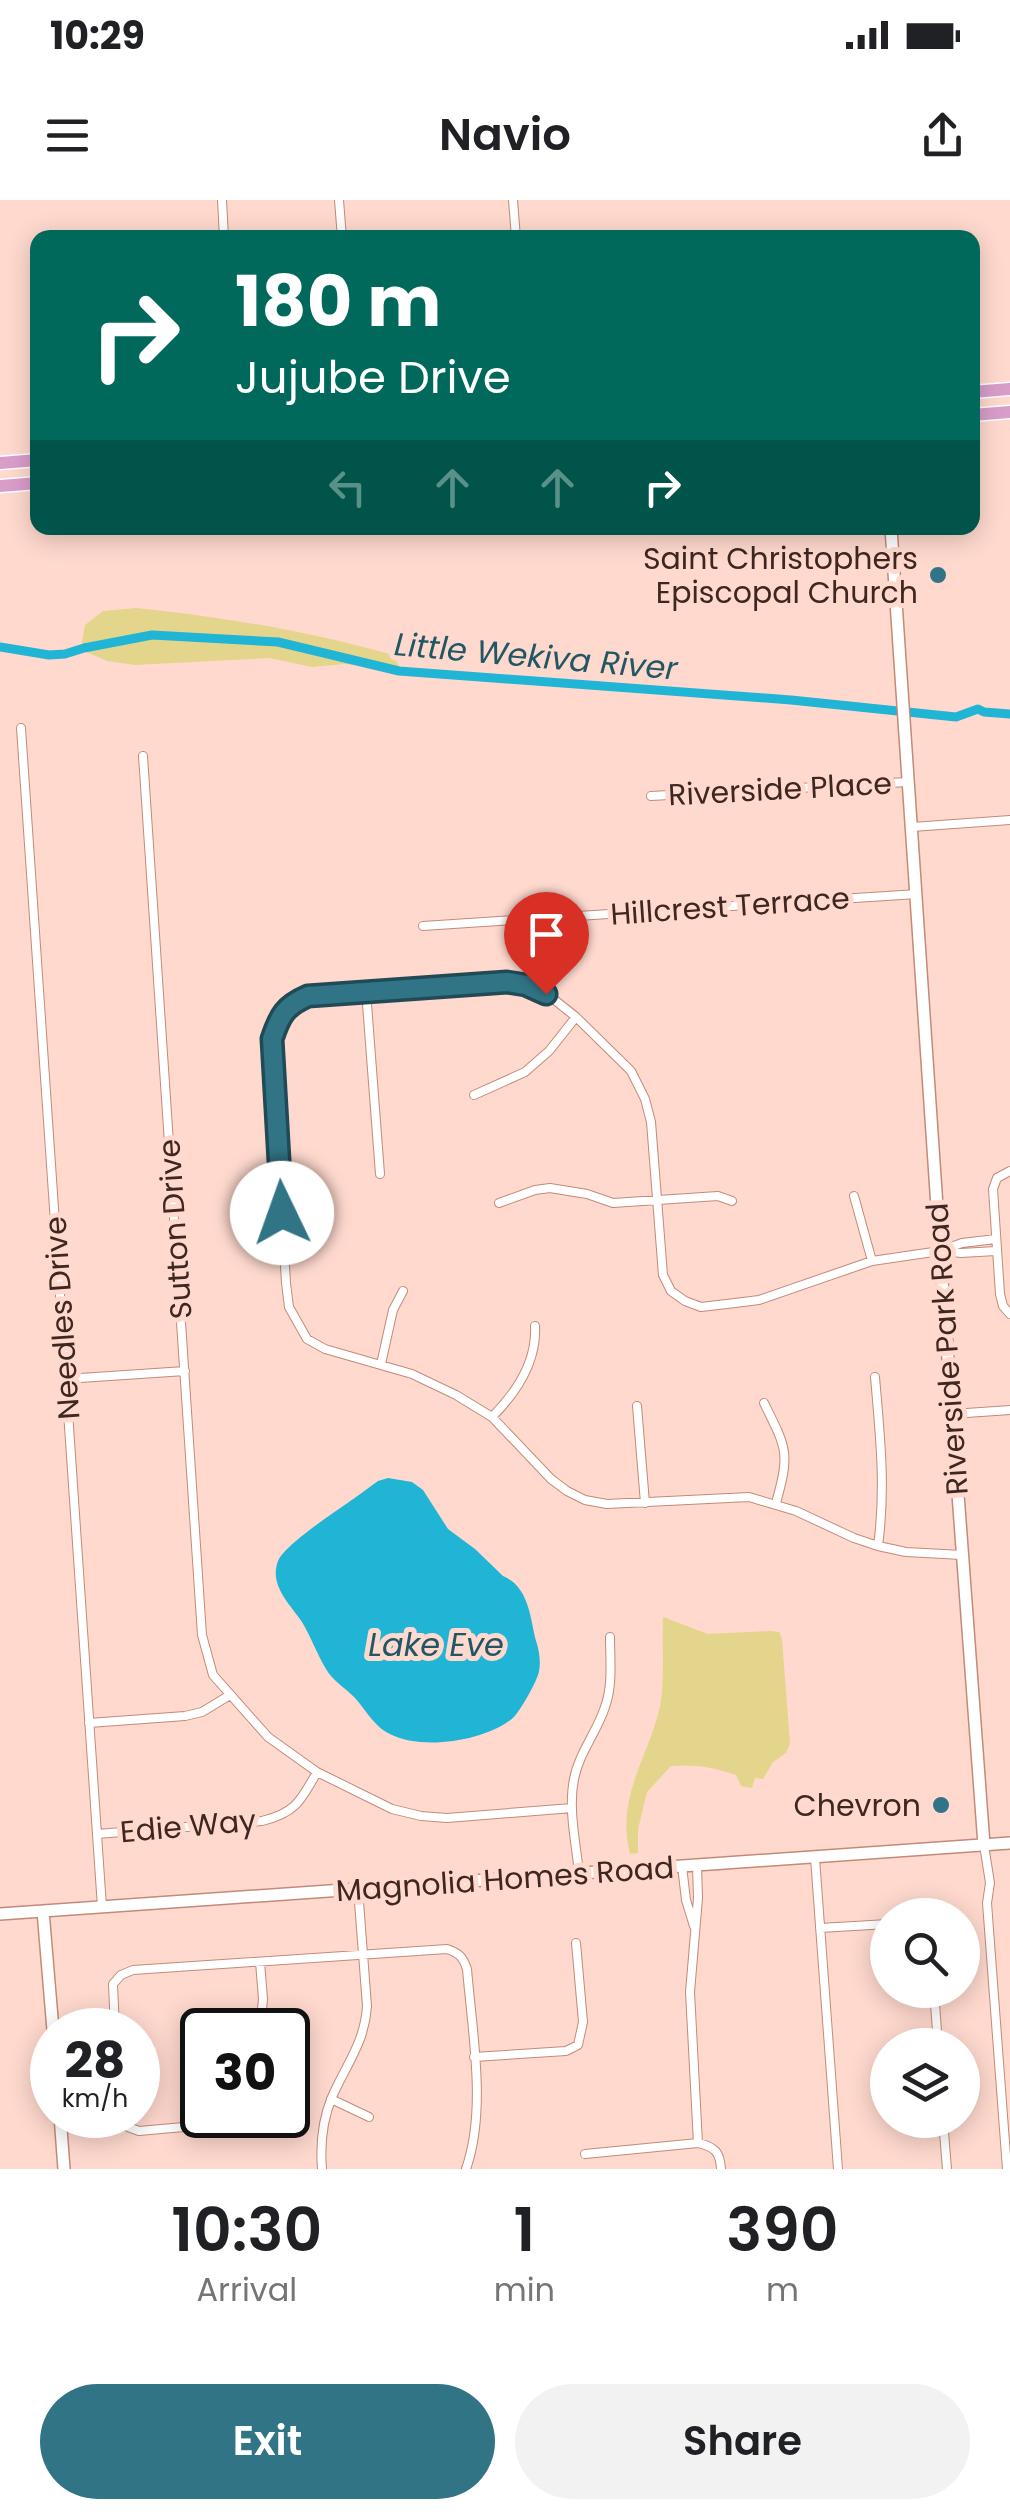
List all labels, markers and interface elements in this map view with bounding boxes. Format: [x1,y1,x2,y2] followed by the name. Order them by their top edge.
[50,9,145,62] text: 10:29
[439,103,571,166] text: Navio
[40,108,95,163] icon: menu
[915,108,970,163] icon: share
[235,252,441,351] text: 180 m
[70,270,200,400] icon: right
[235,346,511,409] text: Jujube Drive
[320,460,375,515] icon: left
[425,460,480,515] icon: ahead
[530,460,585,515] icon: ahead
[635,460,690,515] icon: right
[643,537,918,614] place label: Saint Christophers Episcopal Church
[927,564,949,586] marker: Saint Christophers Episcopal Church
[393,621,680,691] water label: Little Wekiva River
[667,762,893,816] street label: Riverside Place
[609,876,851,936] street label: Hillcrest Terrace
[504,892,589,995] pin
[519,907,574,962] icon: arrive
[147,1138,203,1320] street label: Sutton Drive
[230,1161,334,1265] position arrow
[915,1202,979,1496] street label: Riverside Park Road
[33,1215,91,1421] street label: Needles Drive
[368,1622,504,1667] water label: Lake Eve
[794,1784,921,1827] place label: Chevron
[930,1794,952,1816] marker: Chevron
[118,1799,258,1853] street label: Edie Way
[334,1846,676,1912] street label: Magnolia Homes Road
[870,1898,980,2138] map controls
[870,1898,980,2008] button: search
[180,2008,310,2138] speed limit sign: 30
[65,2025,125,2096] text: 28
[870,2028,980,2138] button: layers
[62,2081,128,2116] text: km/h
[171,2188,322,2272] text: 10:30
[513,2188,535,2272] text: 1
[726,2188,839,2272] text: 390
[196,2267,297,2312] text: Arrival
[494,2267,555,2312] text: min
[766,2267,799,2312] text: m
[40,2384,495,2499] button: Exit
[515,2384,970,2499] button: Share

